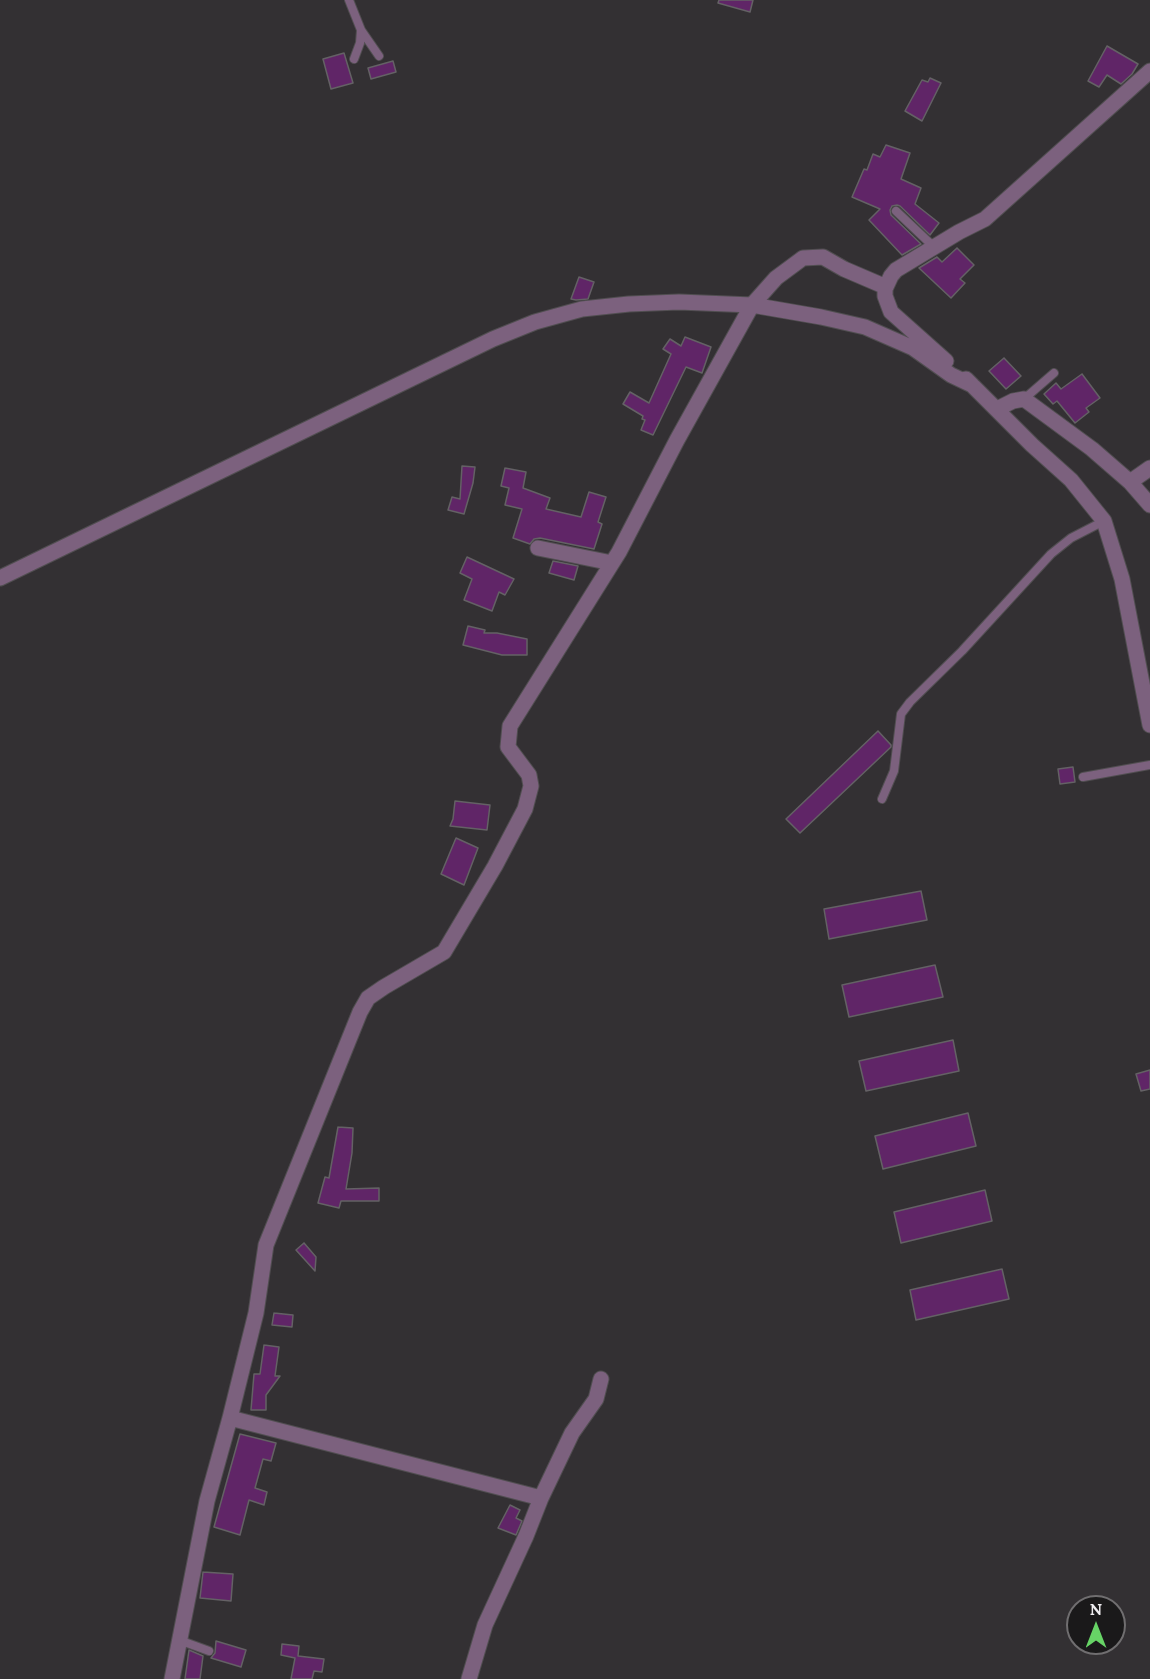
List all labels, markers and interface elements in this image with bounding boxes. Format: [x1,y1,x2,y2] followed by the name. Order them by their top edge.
[1066,1595,1126,1655] north arrow
[1090,1599,1102,1619] text: N

